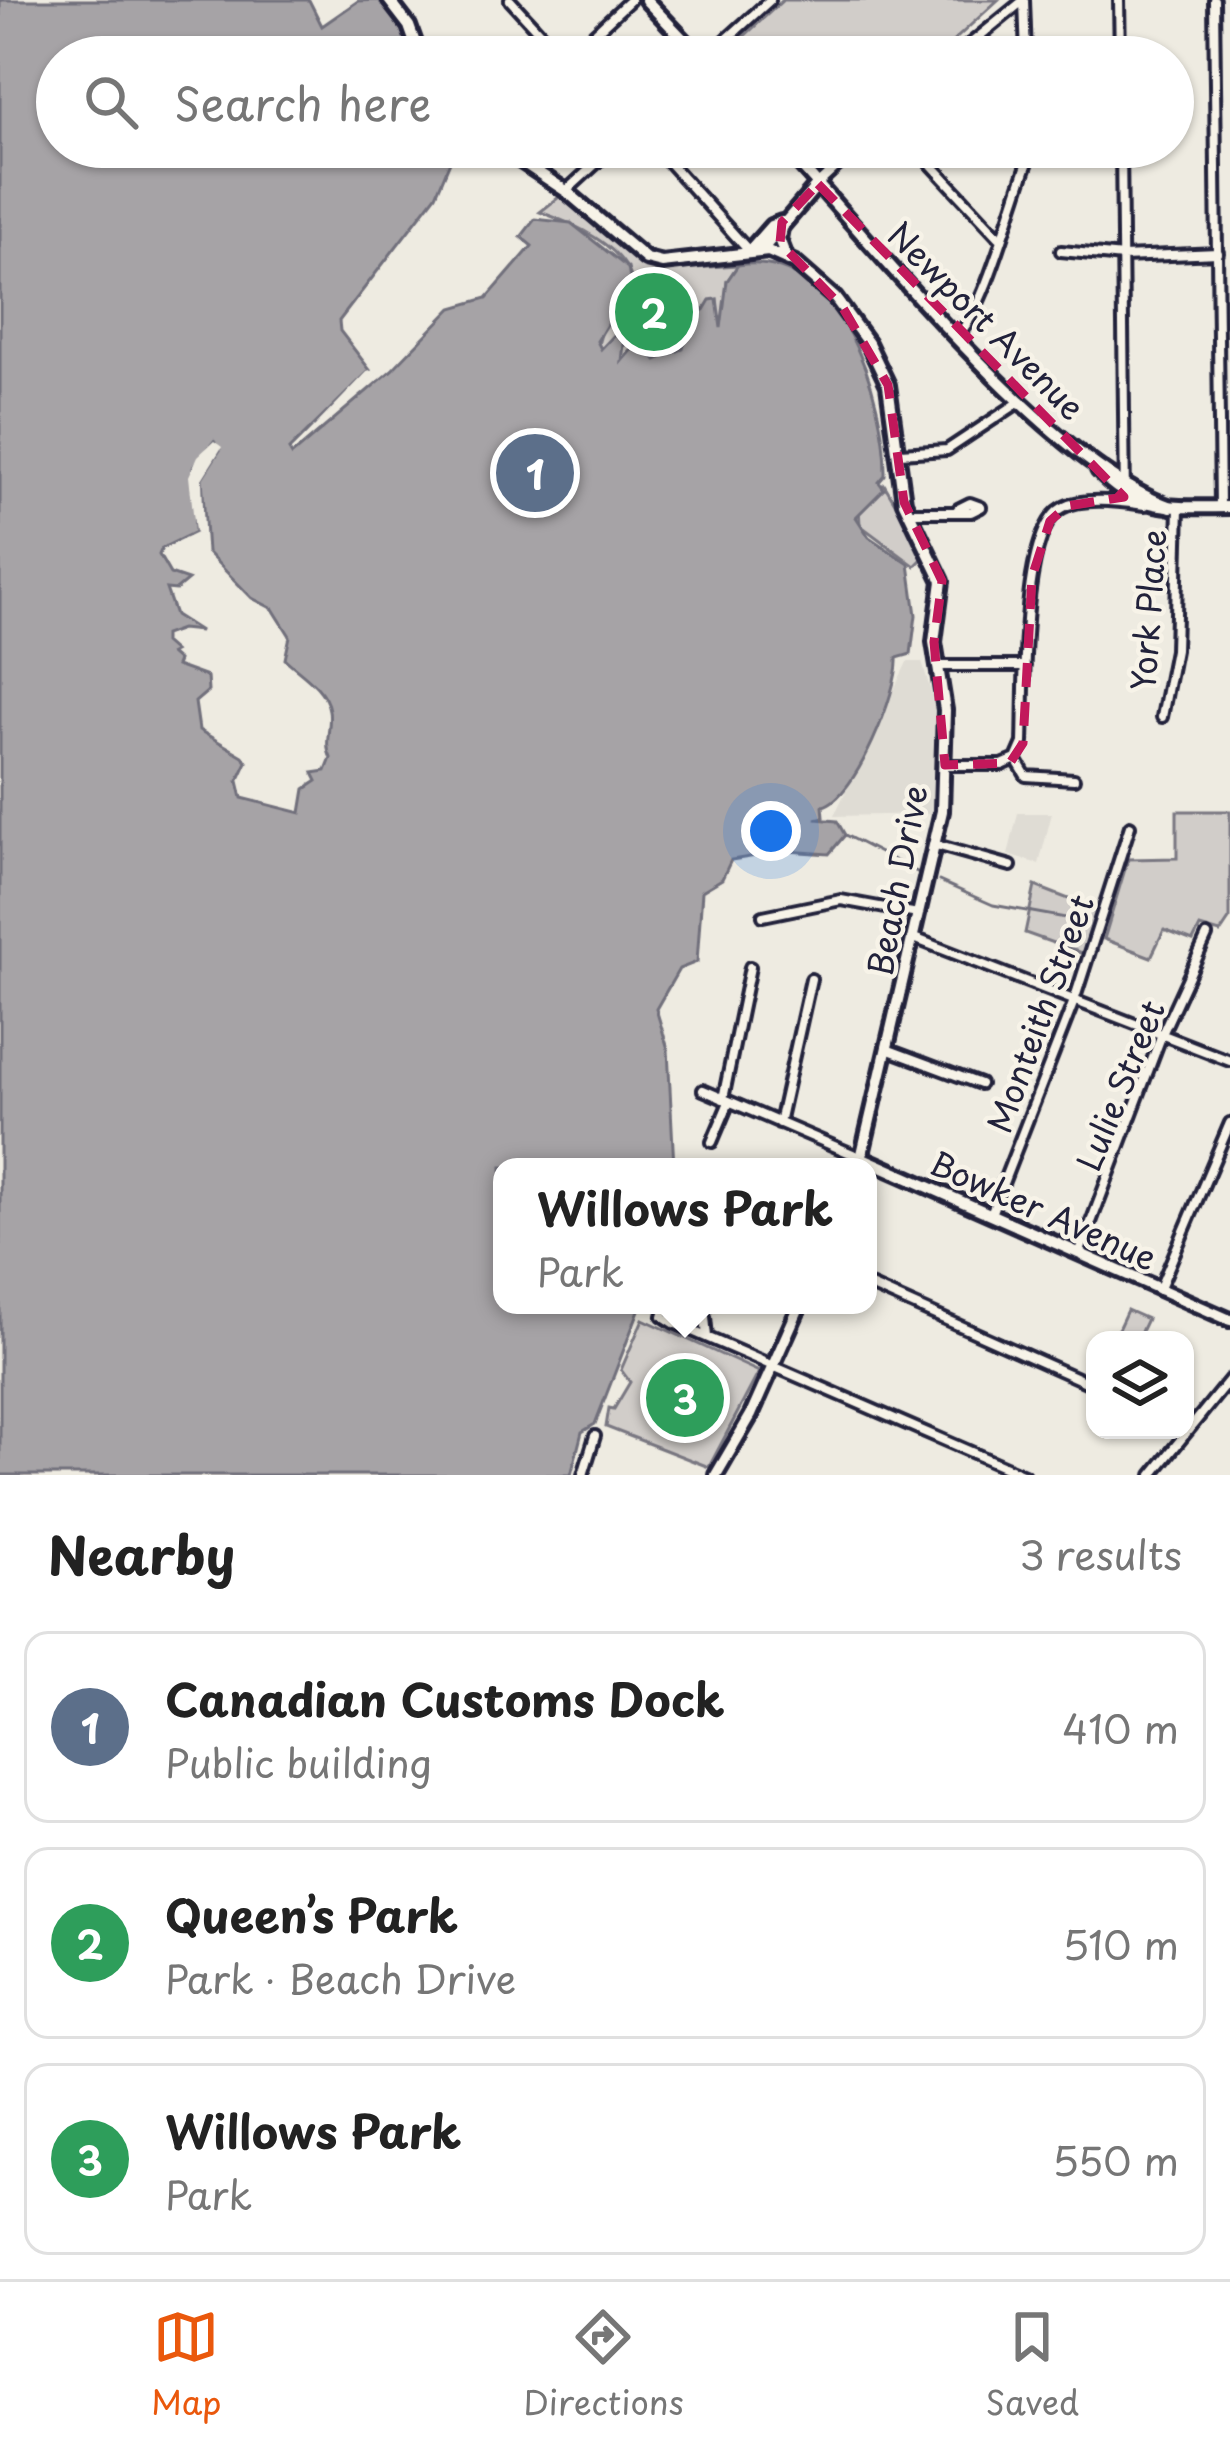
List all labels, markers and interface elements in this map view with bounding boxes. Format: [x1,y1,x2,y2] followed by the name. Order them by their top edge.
[36,36,1194,168] search box
[174,68,431,136] text: Search here
[78,69,144,135] icon: search
[877,210,1097,430] street label: Newport Avenue
[615,267,693,357] pin: 2
[496,428,574,518] pin: 1
[1116,528,1178,692] street label: York Place
[853,780,939,980] street label: Beach Drive
[741,801,801,861] your location
[973,887,1105,1139] street label: Monteith Street
[1062,992,1176,1178] street label: Lulie Street
[923,1137,1165,1281] street label: Bowker Avenue
[493,1158,877,1314] popup
[537,1173,833,1241] text: Willows Park
[537,1241,624,1300] text: Park
[1086,1331,1194,1439] map controls
[1086,1331,1194,1439] button: layers
[646,1353,724,1443] pin: 3
[48,1515,235,1592] text: Nearby
[1019,1524,1182,1583] text: 3 results
[165,1664,725,1732] text: Canadian Customs Dock
[81,1698,99,1757] text: 1
[1062,1698,1179,1757] text: 410 m
[165,1732,432,1791] text: Public building
[165,1880,458,1948] text: Queen’s Park
[76,1914,104,1973] text: 2
[1062,1914,1179,1973] text: 510 m
[165,1948,516,2007] text: Park · Beach Drive
[165,2096,462,2164] text: Willows Park
[77,2130,103,2189] text: 3
[1052,2130,1179,2189] text: 550 m
[165,2164,252,2223] text: Park
[151,2304,221,2426] tab: Map
[523,2304,684,2426] tab: Directions
[985,2304,1079,2426] tab: Saved

